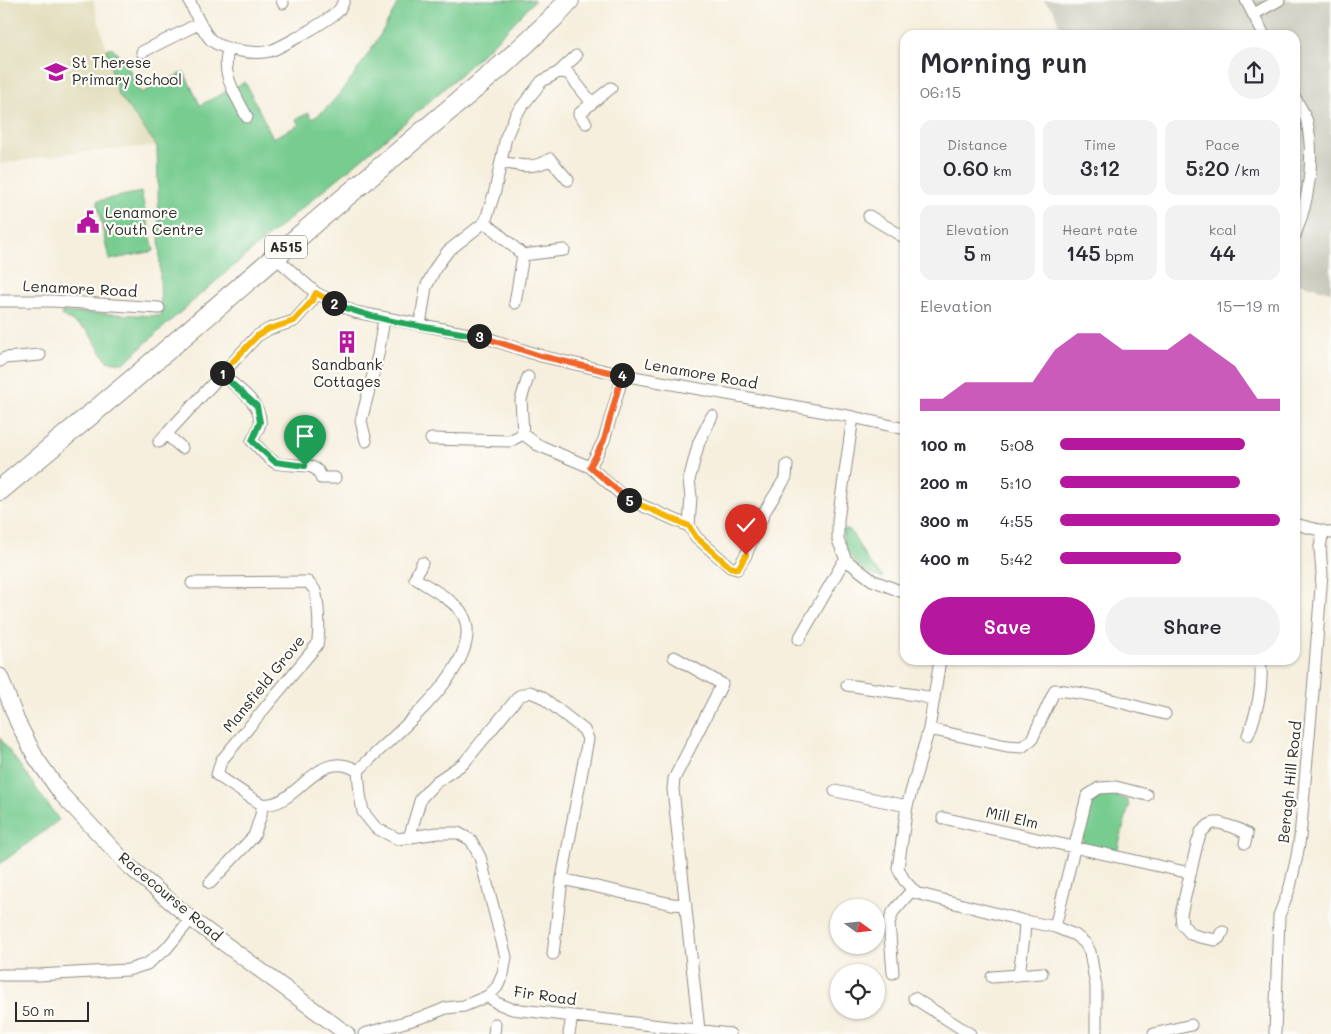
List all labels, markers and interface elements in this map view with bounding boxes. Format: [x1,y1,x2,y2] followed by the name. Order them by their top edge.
[920,44,1087,80] text: Morning run
[1228,47,1280,99] button: share
[72,52,182,89] place label: St Therese Primary School
[43,59,69,85] school or university icon: St Therese Primary School
[920,81,961,102] text: 06:15
[947,135,1007,154] text: Distance
[1084,135,1116,154] text: Time
[1206,135,1240,154] text: Pace
[943,154,989,181] text: 0.60
[1080,154,1120,181] text: 3:12
[1185,154,1229,181] text: 5:20
[989,161,1012,180] text: km
[1229,161,1260,180] text: /km
[105,202,204,239] place label: Lenamore Youth Centre
[75,209,101,235] public building icon: Lenamore Youth Centre
[946,220,1009,239] text: Elevation
[1062,220,1138,239] text: Heart rate
[1209,220,1237,239] text: kcal
[265,236,307,258] road number: A515
[963,239,976,266] text: 5
[1066,239,1101,266] text: 145
[1210,239,1236,266] text: 44
[976,246,991,265] text: m
[1101,246,1134,265] text: bpm
[22,275,138,301] street label: Lenamore Road
[322,290,346,316] pin: 2
[331,294,338,313] text: 2
[920,295,992,316] text: Elevation
[1216,295,1280,316] text: 15–19 m
[466,324,492,348] pin: 3
[475,327,484,346] text: 3
[334,329,360,355] building icon: Sandbank Cottages
[643,353,759,393] street label: Lenamore Road
[312,354,382,391] place label: Sandbank Cottages
[210,360,234,386] pin: 1
[610,362,634,388] pin: 4
[219,364,226,383] text: 1
[618,366,627,385] text: 4
[284,415,326,466] pin
[291,422,319,450] icon: arrive
[920,434,966,455] text: 100 m
[1000,434,1034,455] text: 5:08
[920,472,968,493] text: 200 m
[1000,472,1031,493] text: 5:10
[616,488,642,512] pin: 5
[625,491,634,510] text: 5
[725,504,767,555] pin
[920,510,969,531] text: 300 m
[1000,510,1033,531] text: 4:55
[732,511,760,539] icon: check
[920,548,969,569] text: 400 m
[1000,548,1033,569] text: 5:42
[920,597,1095,655] button: Save
[1105,597,1280,655] button: Share
[218,631,309,736] street label: Mansfield Grove
[1273,720,1305,844] street label: Beragh Hill Road
[984,801,1040,833] street label: Mill Elm
[115,847,227,945] street label: Racecourse Road
[830,899,885,954] north arrow
[830,899,885,1019] map controls
[830,964,885,1019] button: locate
[513,981,578,1009] street label: Fir Road
[15,999,89,1022] scale bar
[22,1001,54,1020] text: 50 m

